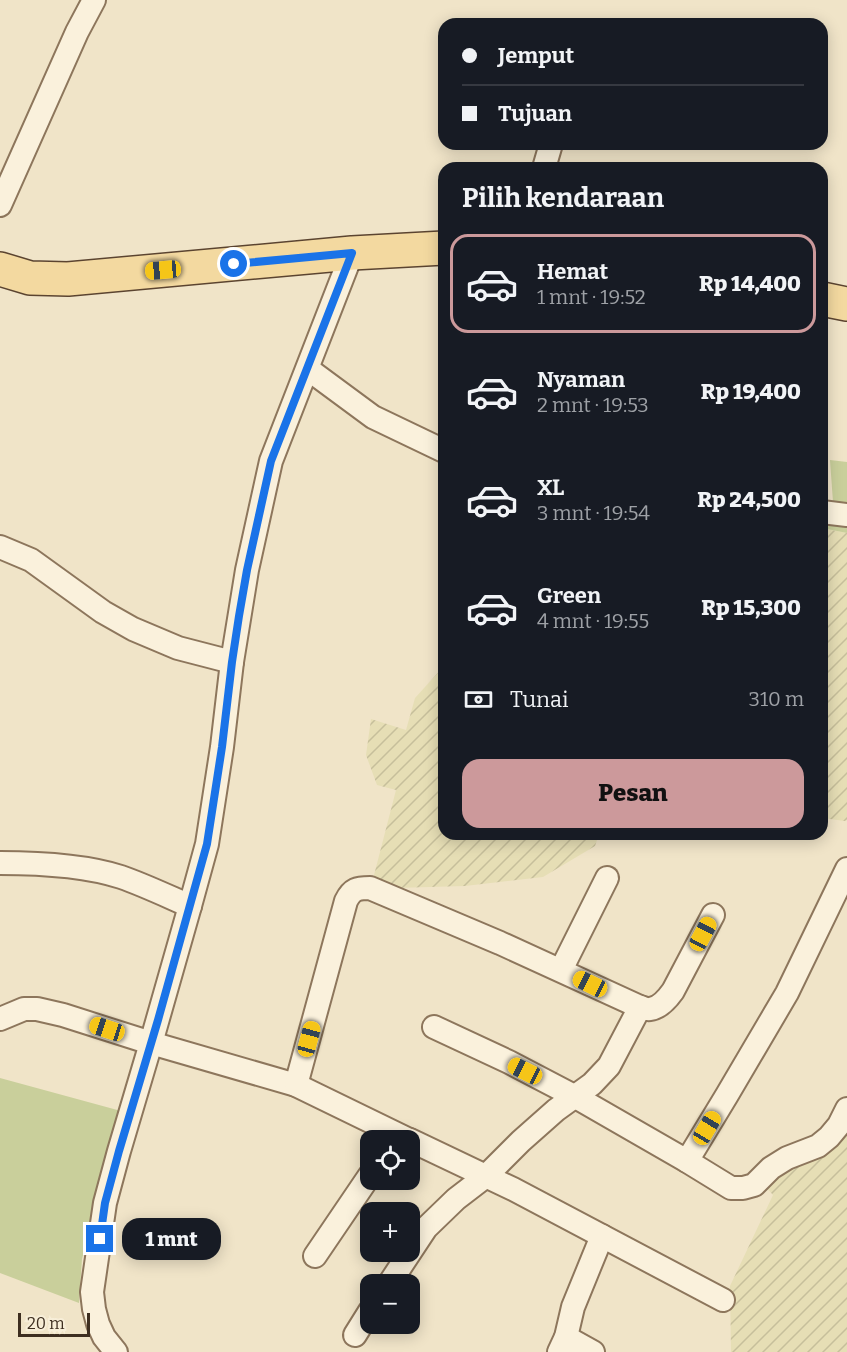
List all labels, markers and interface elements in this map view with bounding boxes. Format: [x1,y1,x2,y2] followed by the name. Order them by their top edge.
[498,42,574,69] text: Jemput
[498,100,572,127] text: Tujuan
[462,182,664,214] text: Pilih kendaraan
[220,250,247,277] route start
[465,257,519,311] icon: car
[537,258,608,285] text: Hemat
[144,259,182,281] car
[699,270,801,297] text: Rp 14,400
[537,285,646,309] text: 1 mnt · 19:52
[465,365,519,419] icon: car
[537,366,625,393] text: Nyaman
[701,378,801,405] text: Rp 19,400
[537,393,649,417] text: 2 mnt · 19:53
[465,473,519,527] icon: car
[537,474,564,501] text: XL
[697,486,801,513] text: Rp 24,500
[537,501,650,525] text: 3 mnt · 19:54
[465,581,519,635] icon: car
[537,582,601,609] text: Green
[701,594,801,621] text: Rp 15,300
[537,609,649,633] text: 4 mnt · 19:55
[462,683,495,716] icon: cash
[510,686,569,713] text: Tunai
[749,687,804,711] text: 310 m
[462,759,804,828] button: Pesan
[687,914,719,954] car
[570,968,610,1000] car
[87,1015,127,1043] car
[296,1019,322,1059] car
[505,1055,545,1087] car
[690,1108,724,1148] car
[360,1130,420,1334] map controls
[360,1130,420,1190] button: locate
[360,1202,420,1262] button: +
[121,1218,220,1260] callout: 1 mnt
[86,1225,113,1252] route end
[145,1227,198,1251] text: 1 mnt
[360,1274,420,1334] button: −
[18,1310,90,1338] scale bar
[27,1314,64,1333] text: 20 m

